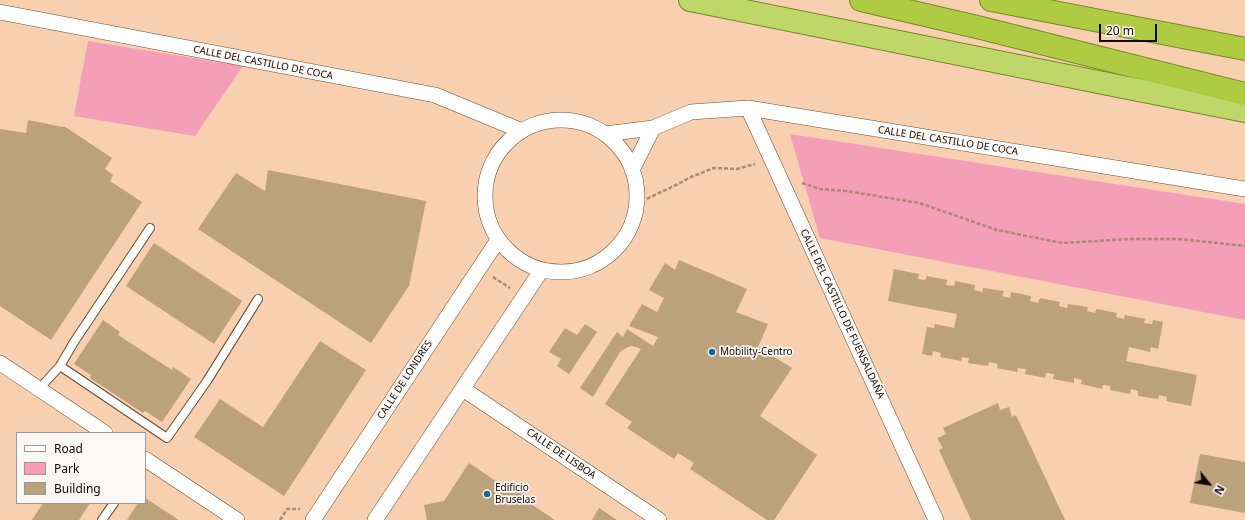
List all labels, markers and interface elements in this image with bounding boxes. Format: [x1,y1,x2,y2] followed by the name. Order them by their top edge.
[1101,16,1159,42] scale bar
[1106,22,1134,39] text: 20 m
[192,44,334,82] street label: CALLE DEL CASTILLO DE COCA
[877,124,1019,158] street label: CALLE DEL CASTILLO DE COCA
[797,227,887,401] street label: CALLE DEL CASTILLO DE FUENSALDAÑA
[375,338,435,422] street label: CALLE DE LONDRES
[720,346,793,358] place label: Mobility-Centro
[707,347,717,357] marker: Mobility-Centro
[524,426,598,482] street label: CALLE DE LISBOA
[16,432,146,504] legend
[54,440,83,457] text: Road
[54,460,79,477] text: Park
[1189,464,1229,504] north arrow
[54,480,101,497] text: Building
[495,482,535,506] place label: Edificio Bruselas
[1211,483,1229,498] text: N
[482,489,492,499] marker: Edificio Bruselas

